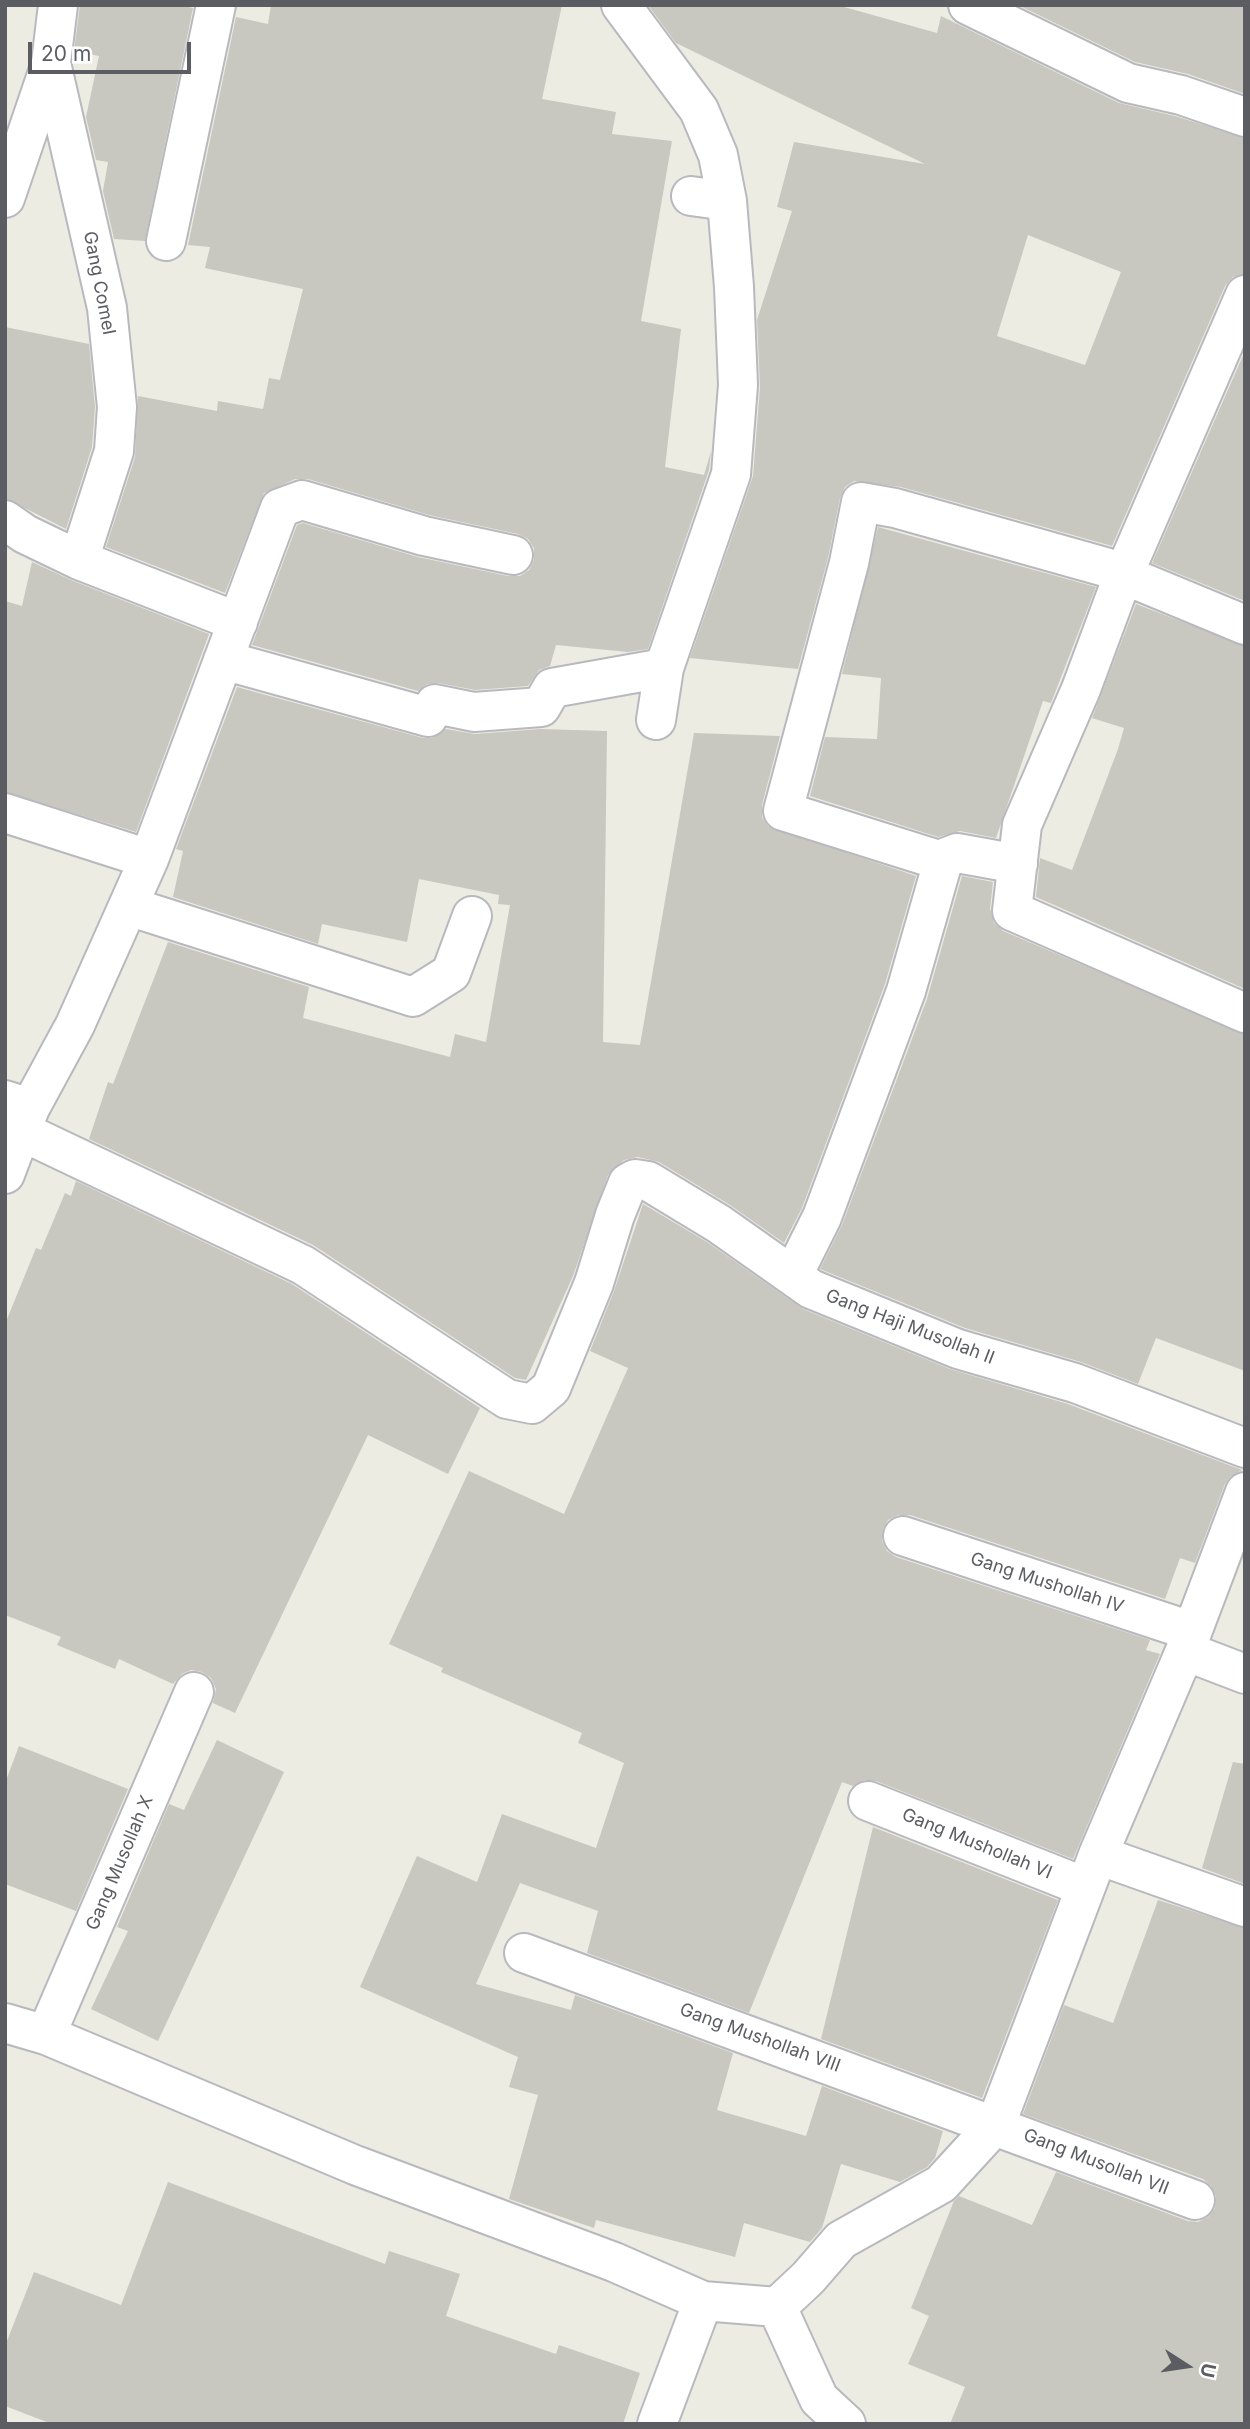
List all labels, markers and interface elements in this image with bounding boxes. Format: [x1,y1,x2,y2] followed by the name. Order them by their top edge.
[32,28,194,72] scale bar
[41,41,91,66] text: 20 m
[78,229,120,337] street label: Gang Comel
[823,1285,997,1369] street label: Gang Haji Musollah II
[968,1548,1126,1618] street label: Gang Mushollah IV
[82,1792,158,1934] street label: Gang Musollah X
[899,1804,1055,1884] street label: Gang Mushollah VI
[677,1999,843,2077] street label: Gang Mushollah VIII
[1020,2124,1172,2200] street label: Gang Musollah VII
[1152,2331,1222,2401] north arrow
[1195,2361,1221,2380] text: U

